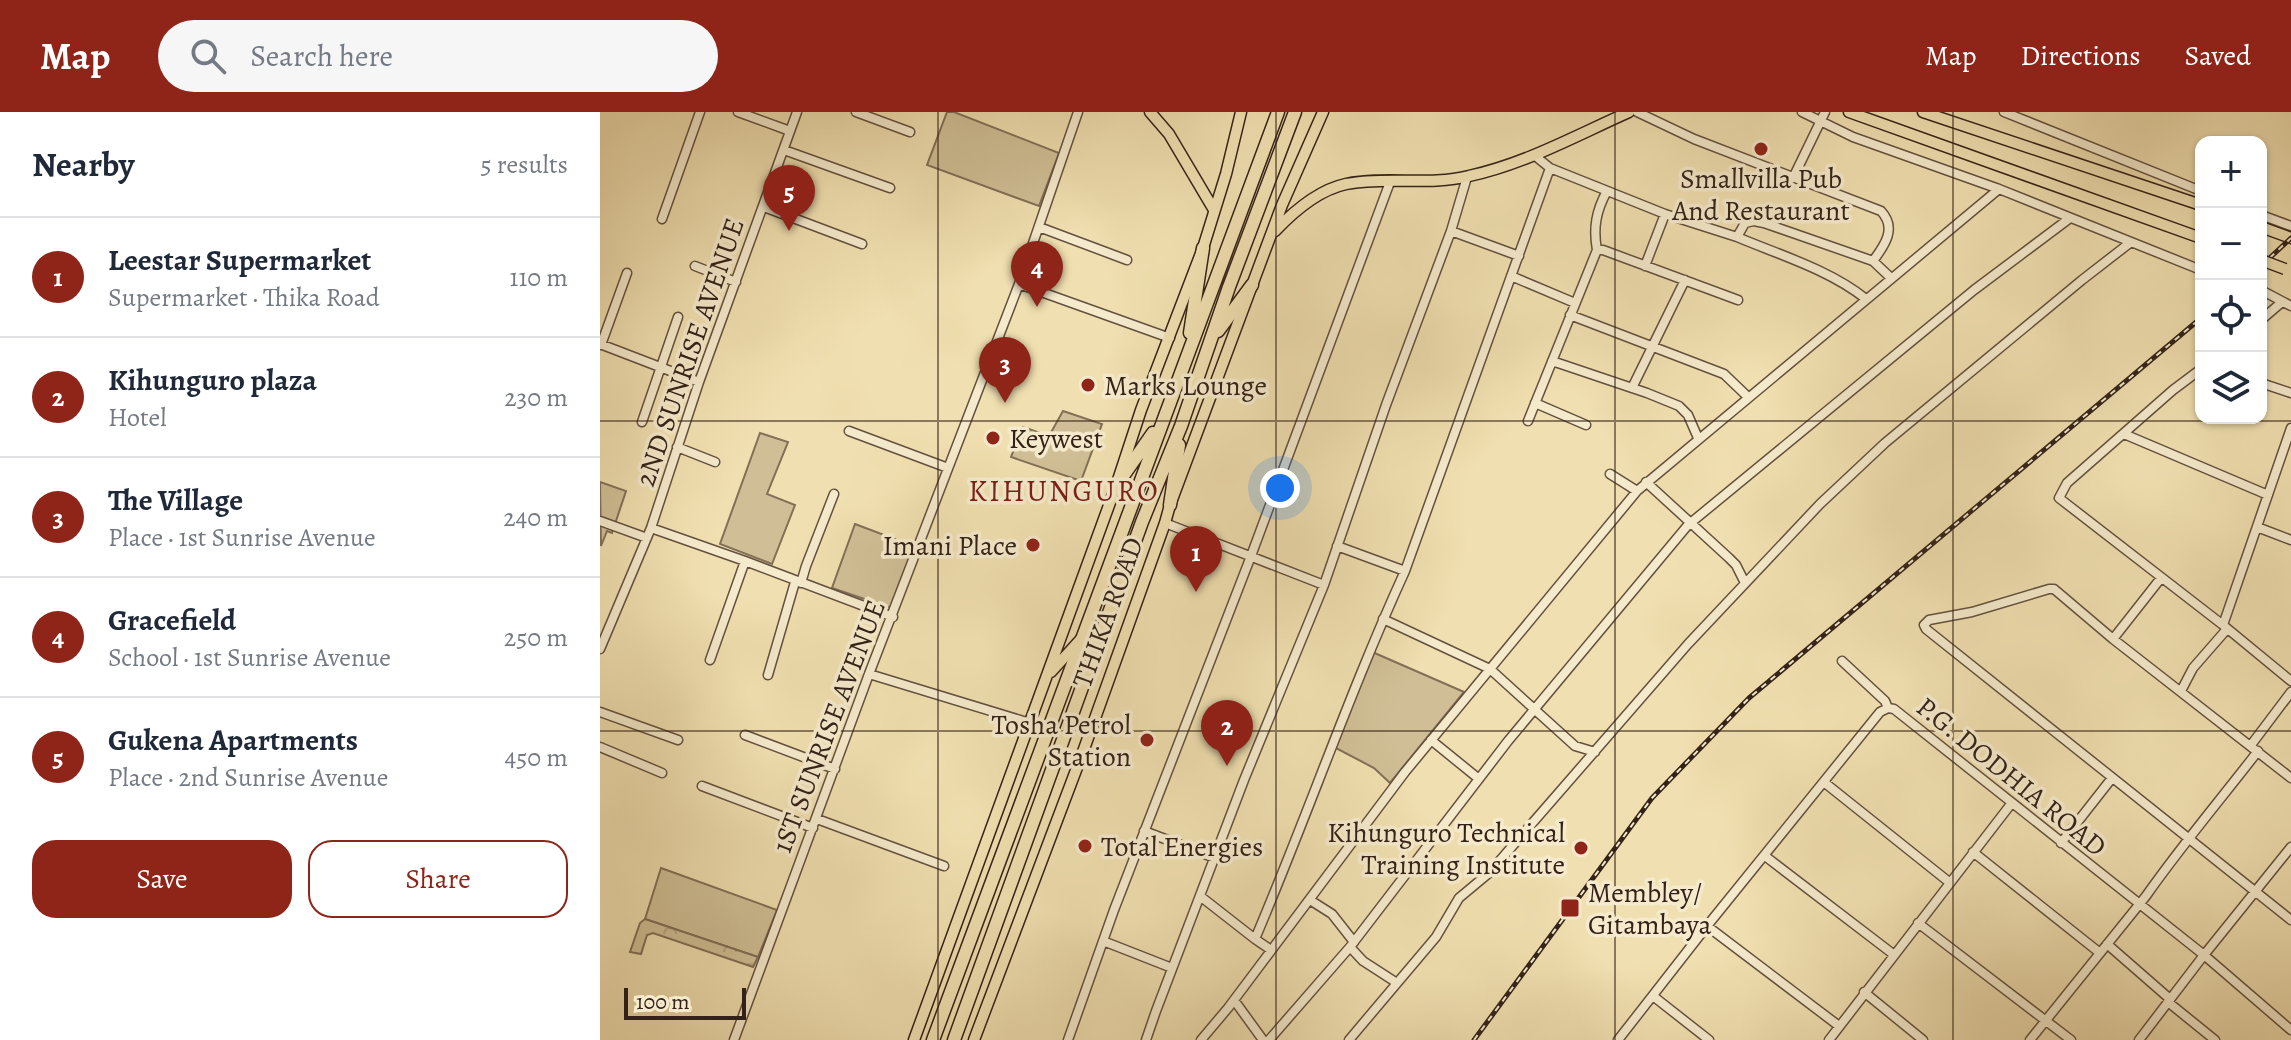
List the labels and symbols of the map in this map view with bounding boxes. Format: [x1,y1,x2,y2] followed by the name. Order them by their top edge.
[1752,140,1770,158] marker: Smallvilla Pub And Restaurant
[1671,160,1850,230] place label: Smallvilla Pub And Restaurant
[763,165,815,231] pin: 5
[626,213,754,492] street label: 2ND SUNRISE AVENUE
[1011,241,1063,307] pin: 4
[979,337,1031,403] pin: 3
[1104,367,1267,405] place label: Marks Lounge
[1079,376,1097,394] marker: Marks Lounge
[1009,420,1103,458] place label: Keywest
[984,429,1002,447] marker: Keywest
[1260,468,1300,508] your location
[968,471,1160,511] district label: KIHUNGURO
[1170,526,1222,592] pin: 1
[883,527,1017,565] place label: Imani Place
[1063,532,1153,693] street label: THIKA ROAD
[1024,536,1042,554] marker: Imani Place
[763,594,895,858] street label: 1ST SUNRISE AVENUE
[1908,688,2115,865] street label: P.G. DODHIA ROAD
[1201,700,1253,766] pin: 2
[991,706,1131,776] place label: Tosha Petrol Station
[1138,731,1156,749] marker: Tosha Petrol Station
[1327,814,1565,884] place label: Kihunguro Technical Training Institute
[1101,828,1263,866] place label: Total Energies
[1076,837,1094,855] marker: Total Energies
[1572,839,1590,857] marker: Kihunguro Technical Training Institute
[1588,874,1711,944] place label: Membley/ Gitambaya
[1559,897,1581,919] marker: Membley/ Gitambaya
[624,984,746,1020] scale bar

